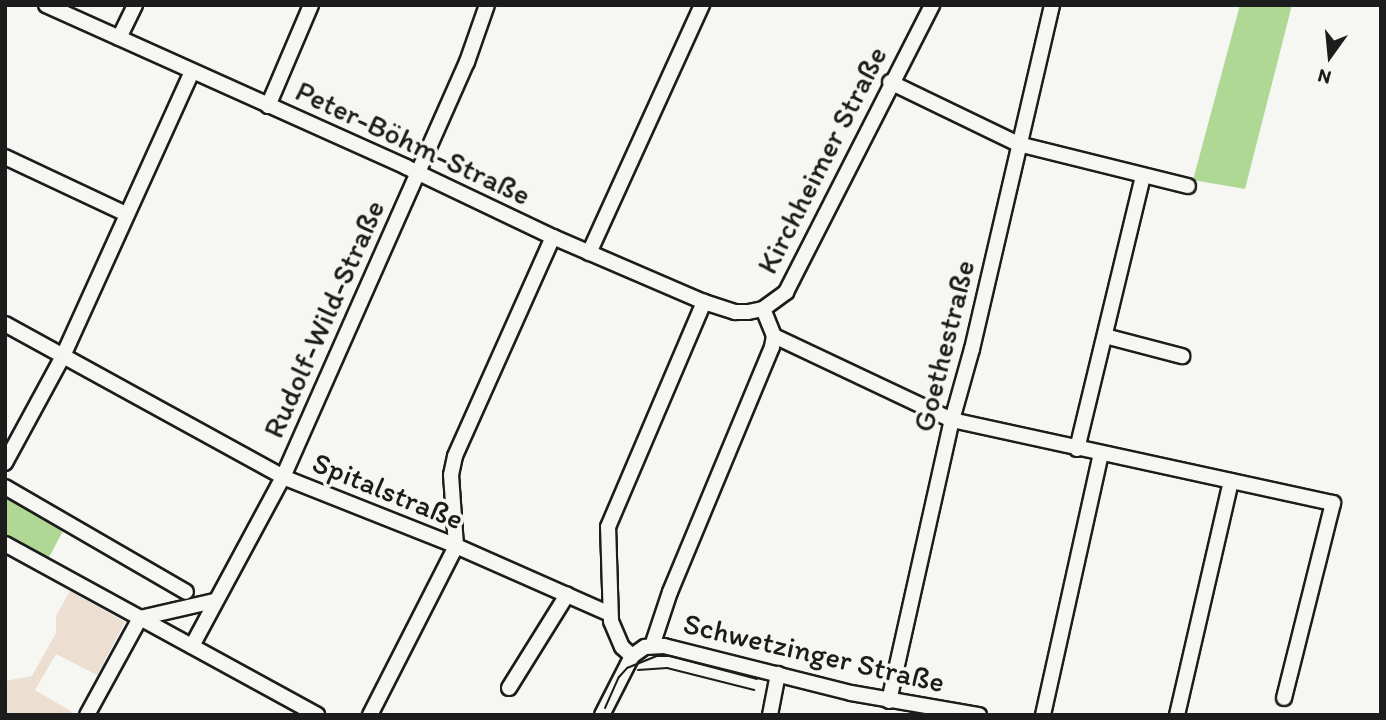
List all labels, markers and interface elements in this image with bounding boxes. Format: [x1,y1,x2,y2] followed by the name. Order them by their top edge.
[1295,21,1365,91] north arrow
[749,40,895,280] street label: Kirchheimer Straße
[1315,64,1334,90] text: N
[290,73,536,213] street label: Peter-Böhm-Straße
[255,194,393,444] street label: Rudolf-Wild-Straße
[905,256,983,436] street label: Goethestraße
[307,444,469,538] street label: Spitalstraße
[680,606,948,700] street label: Schwetzinger Straße

